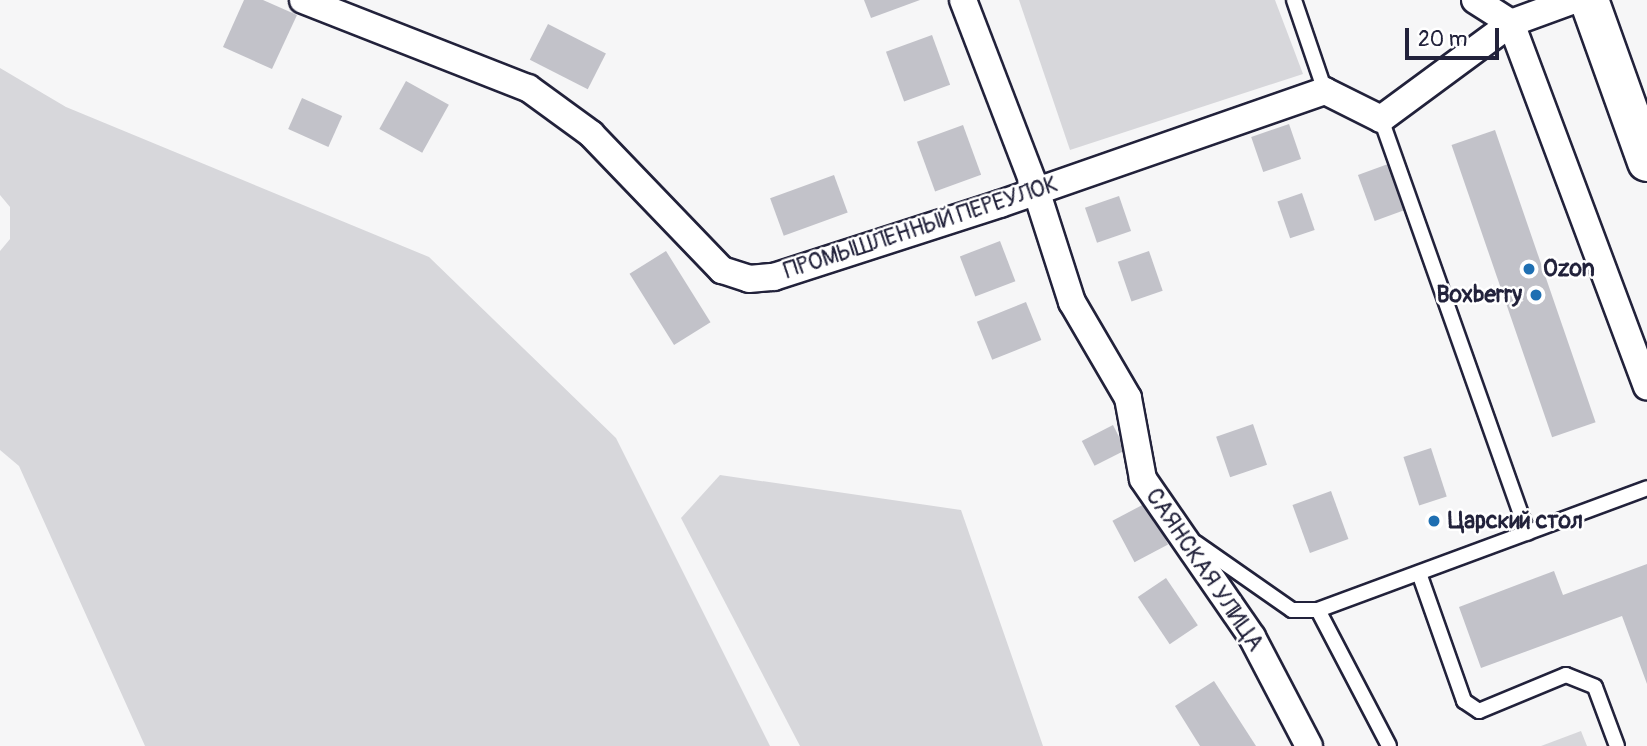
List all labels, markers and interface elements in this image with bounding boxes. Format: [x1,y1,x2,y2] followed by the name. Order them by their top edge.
[1409,14,1504,58] scale bar
[1418,26,1467,53] text: 20 m
[780,171,1062,285] street label: ПРОМЫШЛЕННЫЙ ПЕРЕУЛОК
[1543,255,1595,283] place label: Ozon
[1521,261,1537,277] marker: Ozon
[1436,281,1522,309] place label: Boxberry
[1528,287,1544,303] marker: Boxberry
[1139,483,1269,657] street label: САЯНСКАЯ УЛИЦА
[1448,507,1583,535] place label: Царский стол
[1426,513,1442,529] marker: Царский стол

